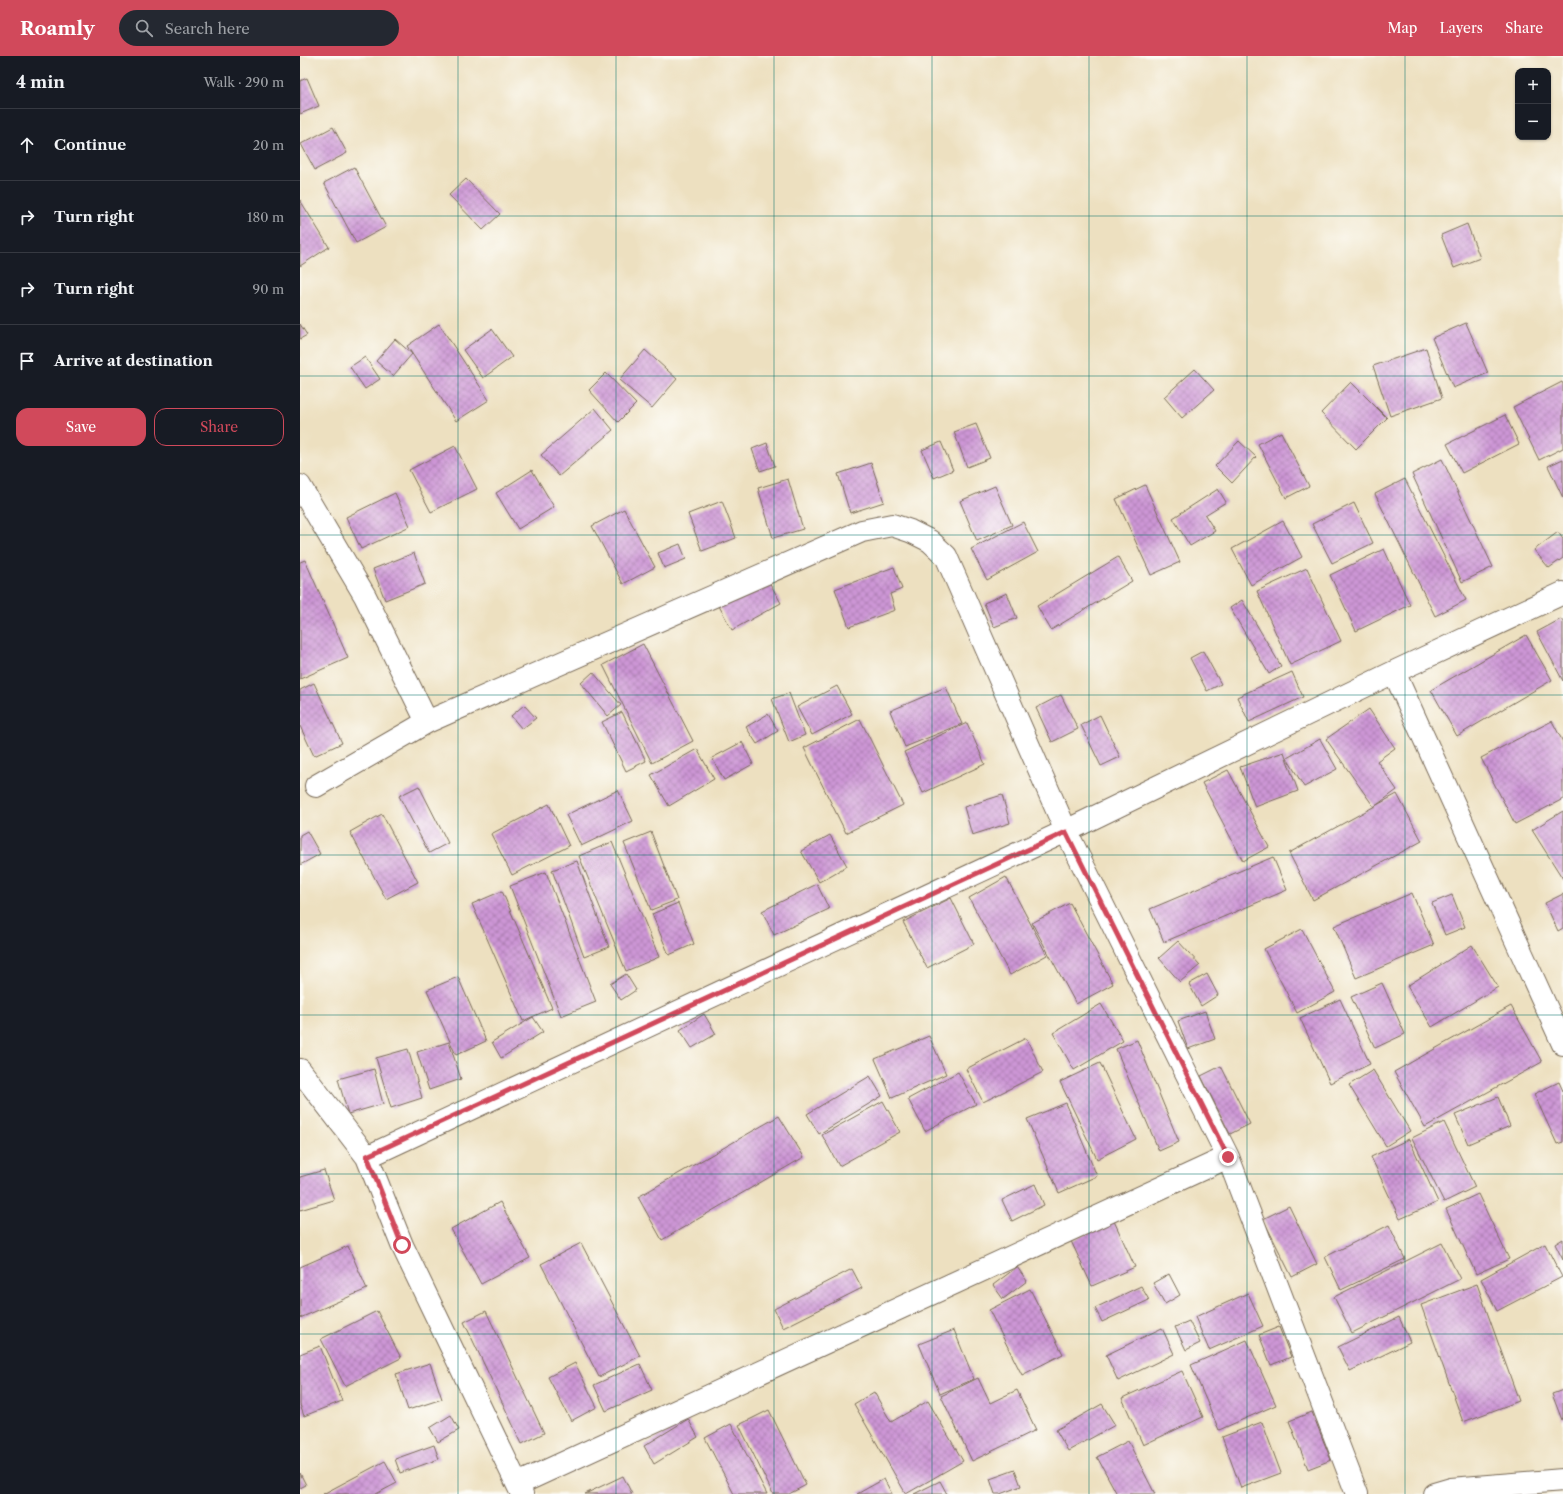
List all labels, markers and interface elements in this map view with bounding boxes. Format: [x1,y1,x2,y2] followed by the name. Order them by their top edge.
[119,10,399,46] search box
[20,17,95,40] text: Roamly
[133,17,155,39] icon: search
[165,19,250,38] text: Search here
[1387,19,1417,37] text: Map
[1439,19,1483,37] text: Layers
[1505,19,1543,37] text: Share
[1515,68,1551,140] map controls
[1515,68,1551,104] button: +
[16,72,65,92] text: 4 min
[203,74,284,90] text: Walk · 290 m
[1515,104,1551,140] button: −
[16,134,38,156] icon: ahead
[54,135,126,154] text: Continue
[253,137,284,153] text: 20 m
[16,206,38,228] icon: right
[54,207,134,226] text: Turn right
[247,209,284,225] text: 180 m
[16,278,38,300] icon: right
[54,279,134,298] text: Turn right
[253,281,284,297] text: 90 m
[16,350,38,372] icon: arrive
[54,351,213,370] text: Arrive at destination
[16,408,146,446] button: Save
[154,408,284,446] button: Share
[1219,1148,1237,1166] route end
[393,1236,411,1254] route start

